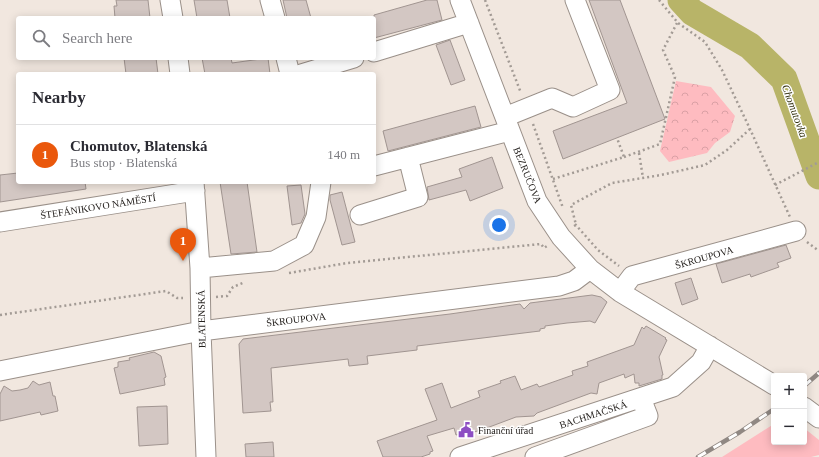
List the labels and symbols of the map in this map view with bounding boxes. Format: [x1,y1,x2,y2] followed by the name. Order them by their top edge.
[780,83,810,140] water label: Chomutovka
[511,145,544,206] street label: BEZRUČOVA
[39,192,157,221] street label: ŠTEFÁNIKOVO NÁMĚSTÍ
[489,215,509,235] your location
[170,228,196,261] pin: 1
[674,244,735,271] street label: ŠKROUPOVA
[195,289,208,348] street label: BLATENSKÁ
[266,310,327,329] street label: ŠKROUPOVA
[558,398,629,431] street label: BACHMAČSKÁ
[457,421,475,439] public building icon: Finanční úřad
[478,425,533,436] place label: Finanční úřad

